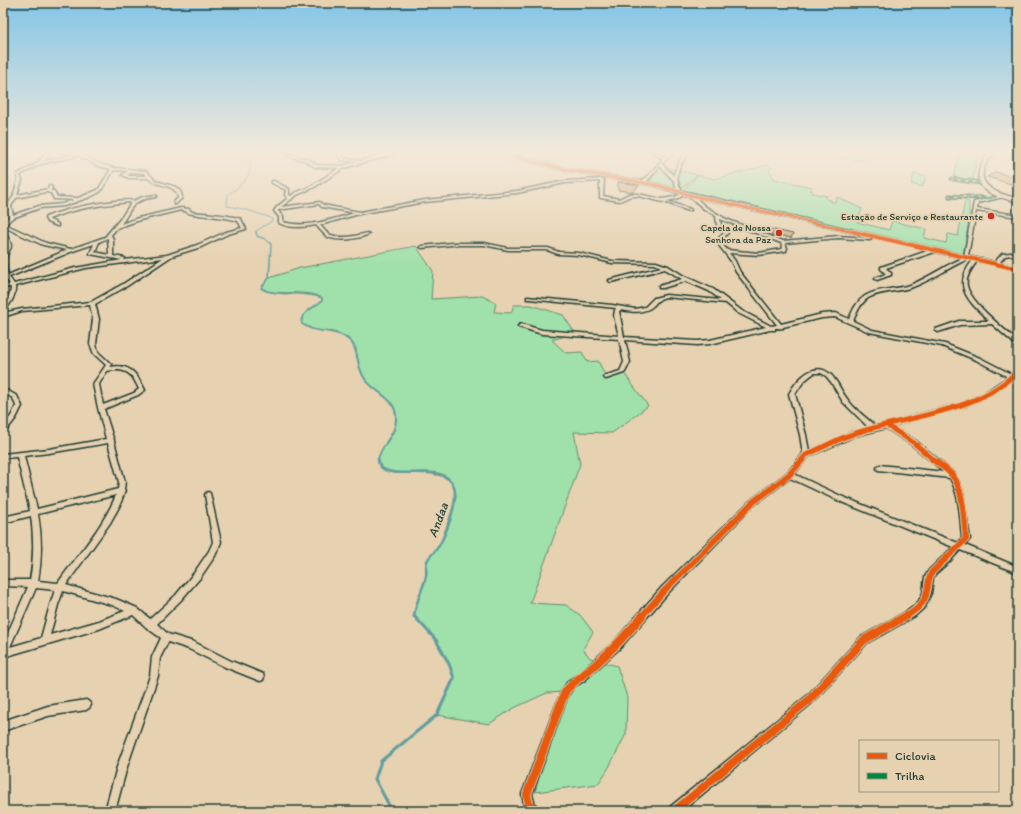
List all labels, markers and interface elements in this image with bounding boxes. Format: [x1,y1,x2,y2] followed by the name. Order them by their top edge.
[841,210,983,223] place label: Estação de Serviço e Restaurante
[986,211,996,221] marker: Estação de Serviço e Restaurante
[701,221,772,246] place label: Capela de Nossa Senhora da Paz
[774,228,784,238] marker: Capela de Nossa Senhora da Paz
[425,500,451,539] water label: Andaa
[859,740,999,792] legend
[895,749,937,763] text: Ciclovia
[895,769,924,783] text: Trilha

